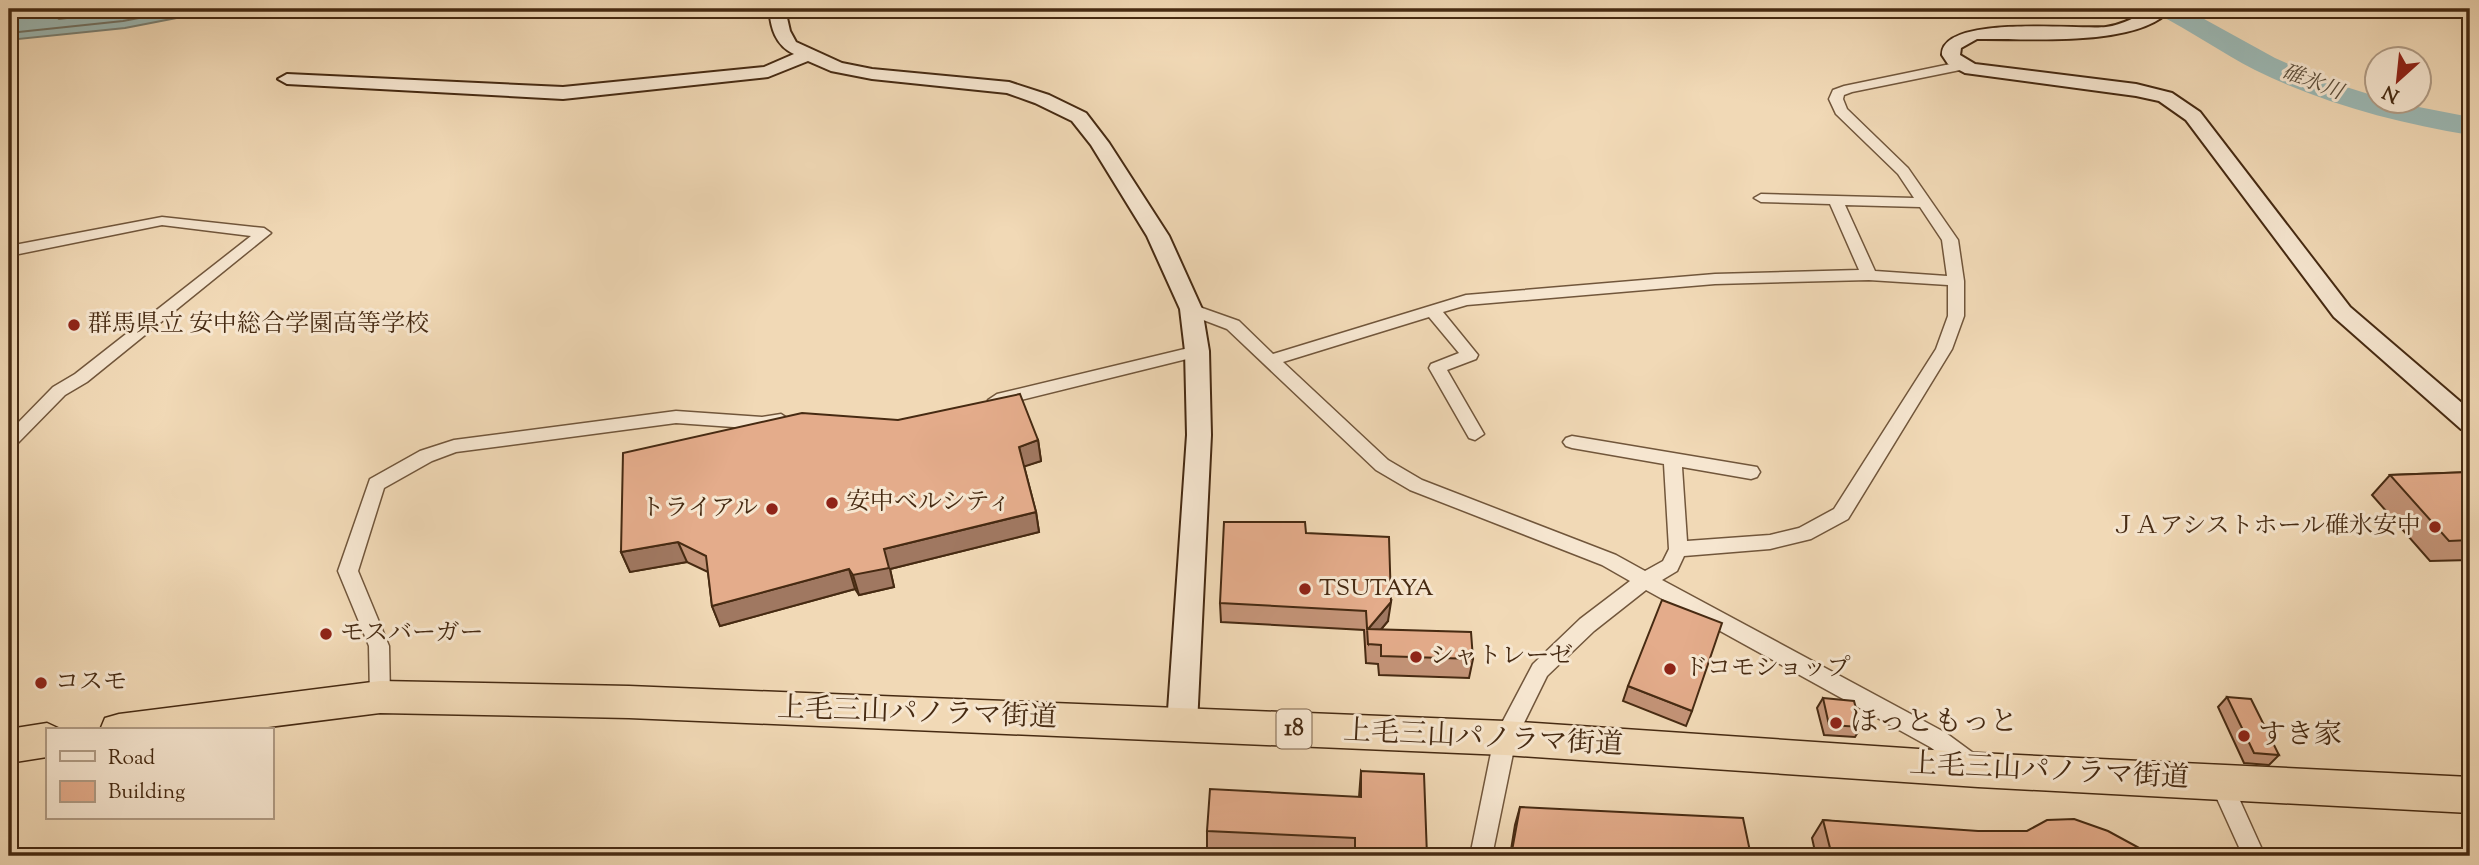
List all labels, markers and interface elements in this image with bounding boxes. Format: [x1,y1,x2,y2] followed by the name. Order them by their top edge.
[2364,46,2434,116] north arrow
[2277,58,2349,109] water label: 碓氷川
[2379,77,2404,108] text: N
[88,308,429,342] place label: 群馬県立 安中総合学園高等学校
[66,317,82,333] marker: 群馬県立 安中総合学園高等学校
[846,486,1011,520] place label: 安中ベルシティ
[640,492,758,526] place label: トライアル
[824,495,840,511] marker: 安中ベルシティ
[764,501,780,517] marker: トライアル
[2111,510,2421,544] place label: ＪＡアシストホール碓氷安中
[2427,519,2443,535] marker: ＪＡアシストホール碓氷安中
[1319,572,1434,606] place label: TSUTAYA
[1297,581,1313,597] marker: TSUTAYA
[340,617,484,651] place label: モスバーガー
[318,626,334,642] marker: モスバーガー
[1430,640,1573,674] place label: シャトレーゼ
[1408,649,1424,665] marker: シャトレーゼ
[1684,652,1851,686] place label: ドコモショップ
[1662,661,1678,677] marker: ドコモショップ
[55,666,127,700] place label: コスモ
[33,675,49,691] marker: コスモ
[776,689,1058,739] street label: 上毛三山パノラマ街道
[1850,703,2018,743] place label: ほっともっと
[1276,709,1312,748] road number: 18
[1342,712,1624,766] street label: 上毛三山パノラマ街道
[1828,715,1844,731] marker: ほっともっと
[2258,716,2342,756] place label: すき家
[46,728,273,820] legend
[2236,728,2252,744] marker: すき家
[108,744,155,774] text: Road
[1908,745,2190,799] street label: 上毛三山パノラマ街道
[108,778,185,808] text: Building

